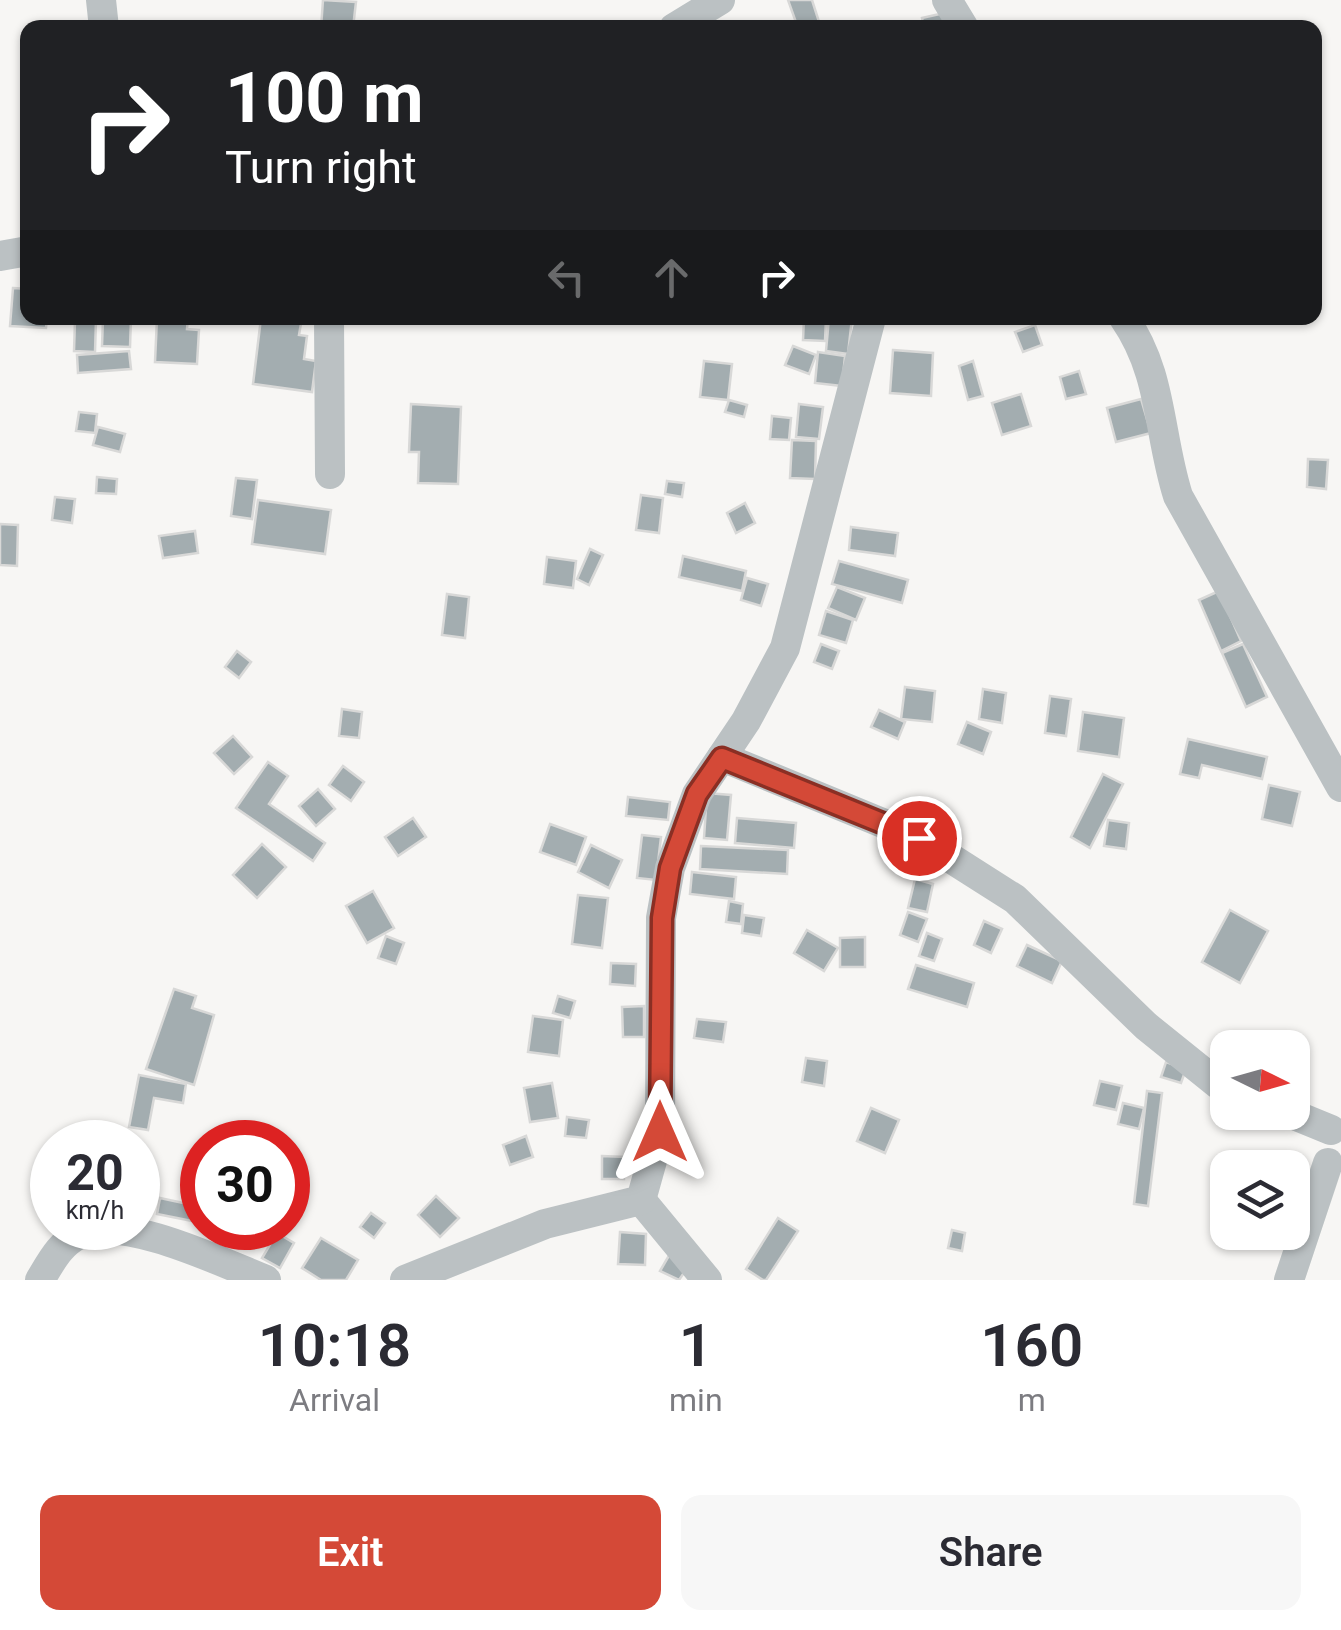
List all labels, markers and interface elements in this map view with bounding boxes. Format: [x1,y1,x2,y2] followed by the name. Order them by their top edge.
[225,57,424,139] text: 100 m
[60,60,190,190] icon: right
[225,141,417,194] text: Turn right
[539,250,594,305] icon: left
[644,250,699,305] icon: ahead
[749,250,804,305] icon: right
[877,796,962,881] pin
[892,811,947,866] icon: arrive
[1210,1030,1310,1130] north arrow
[1210,1030,1310,1250] map controls
[608,1080,712,1184] position arrow
[180,1120,310,1250] speed limit sign: 30
[66,1144,124,1202] text: 20
[1210,1150,1310,1250] button: layers
[66,1196,124,1225] text: km/h
[258,1310,411,1381] text: 10:18
[679,1310,713,1381] text: 1
[980,1310,1083,1381] text: 160
[289,1381,380,1419] text: Arrival
[669,1381,723,1419] text: min
[1018,1381,1046,1419] text: m
[40,1495,661,1610] button: Exit
[681,1495,1301,1610] button: Share

